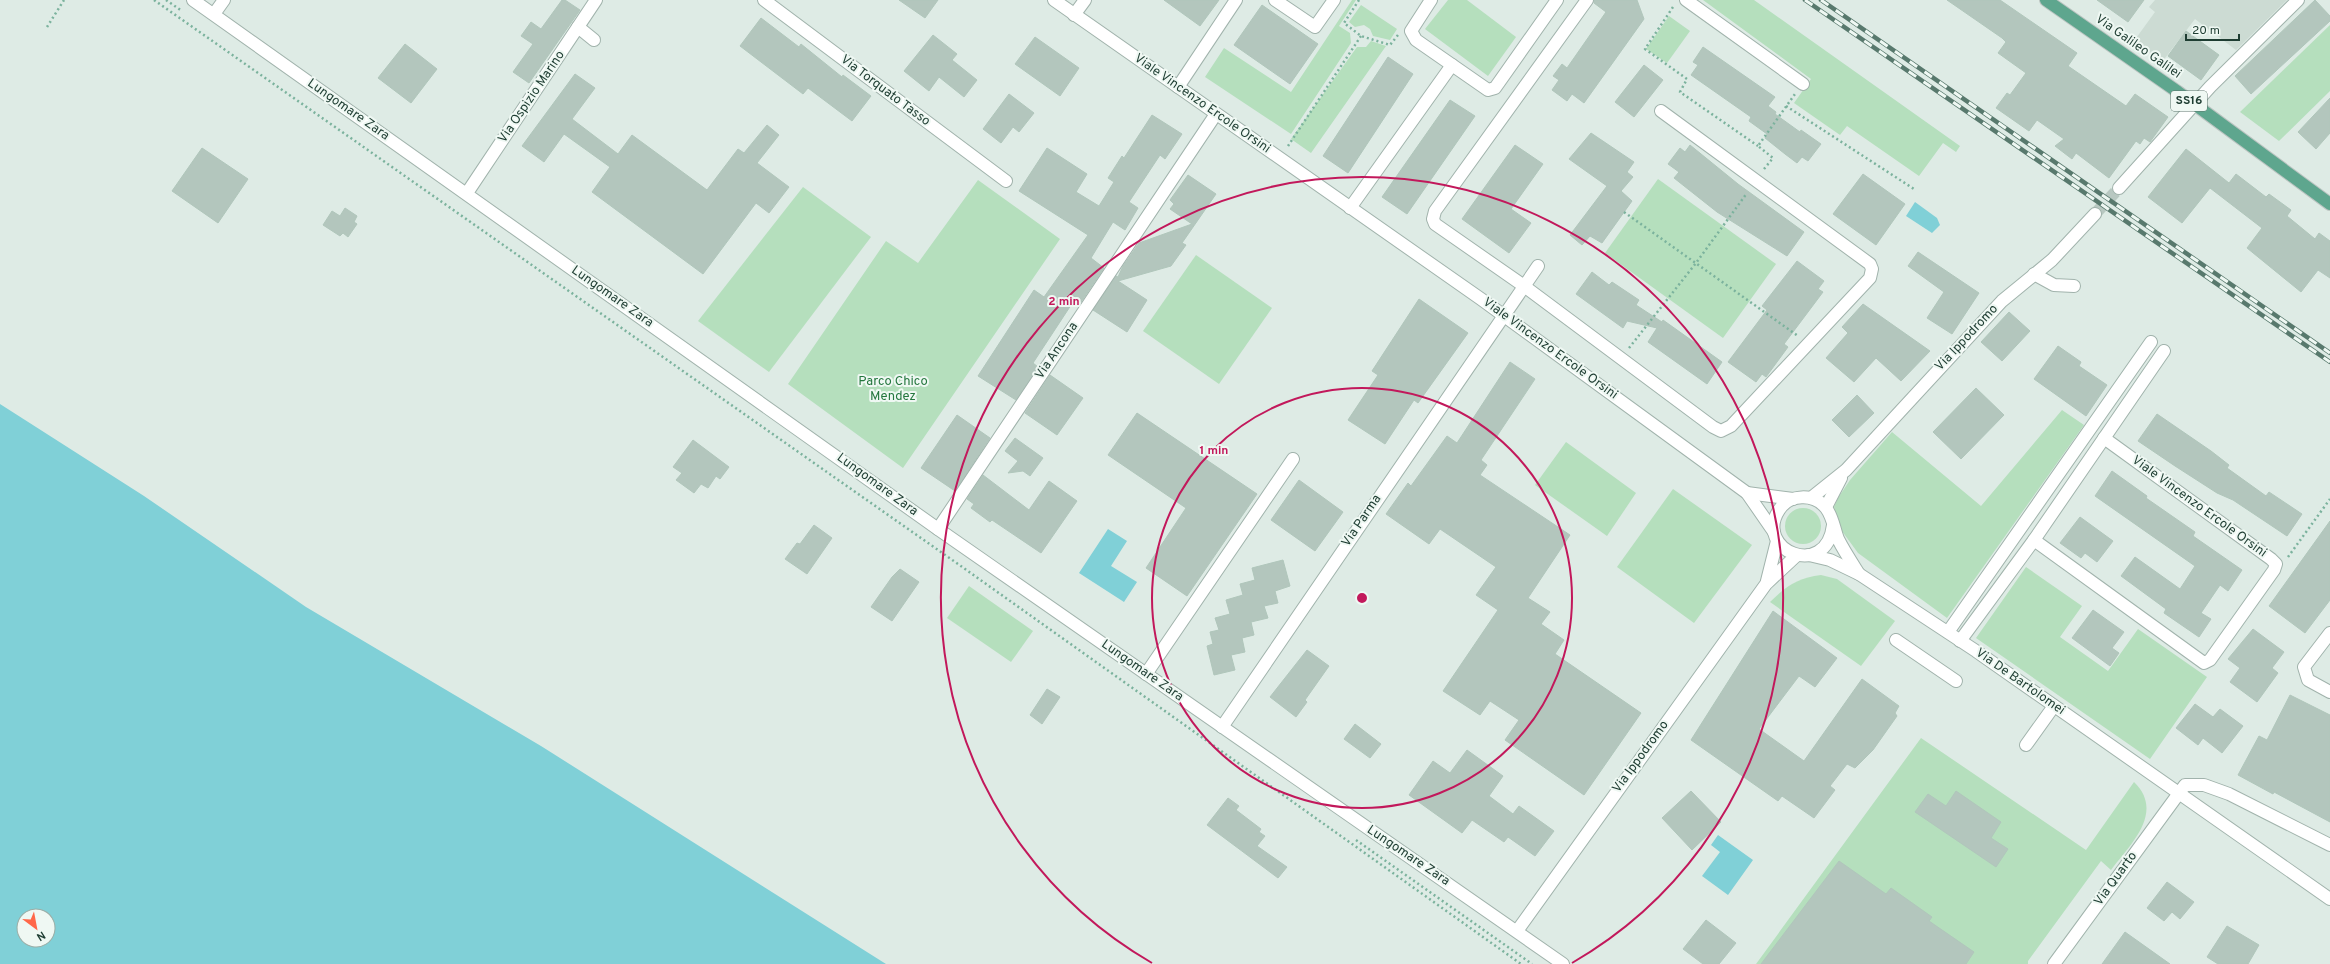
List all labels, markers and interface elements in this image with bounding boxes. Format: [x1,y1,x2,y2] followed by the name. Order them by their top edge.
[2092,11,2184,83] street label: Via Galileo Galilei
[2186,16,2239,42] scale bar
[2192,23,2220,39] text: 20 m
[495,48,569,146] street label: Via Ospizio Marino
[1131,51,1273,157] street label: Viale Vincenzo Ercole Orsini
[837,52,933,130] street label: Via Torquato Tasso
[304,76,392,144] street label: Lungomare Zara
[2171,91,2207,111] road number: SS16
[568,263,656,331] street label: Lungomare Zara
[1048,294,1080,310] text: 2 min
[1479,295,1621,403] street label: Viale Vincenzo Ercole Orsini
[1932,301,2002,375] street label: Via Ippodromo
[1032,319,1082,383] street label: Via Ancona
[858,374,928,405] park label: Parco Chico Mendez
[1200,443,1228,459] text: 1 min
[833,450,921,520] street label: Lungomare Zara
[2128,453,2270,561] street label: Viale Vincenzo Ercole Orsini
[1339,492,1385,550] street label: Via Parma
[1355,591,1369,605] centre of rings
[1098,637,1186,705] street label: Lungomare Zara
[1972,645,2068,719] street label: Via De Bartolomei
[1609,718,1673,796] street label: Via Ippodromo
[1363,822,1453,890] street label: Lungomare Zara
[2091,849,2141,909] street label: Via Quarto
[16,908,56,948] north arrow
[34,928,48,944] text: N

